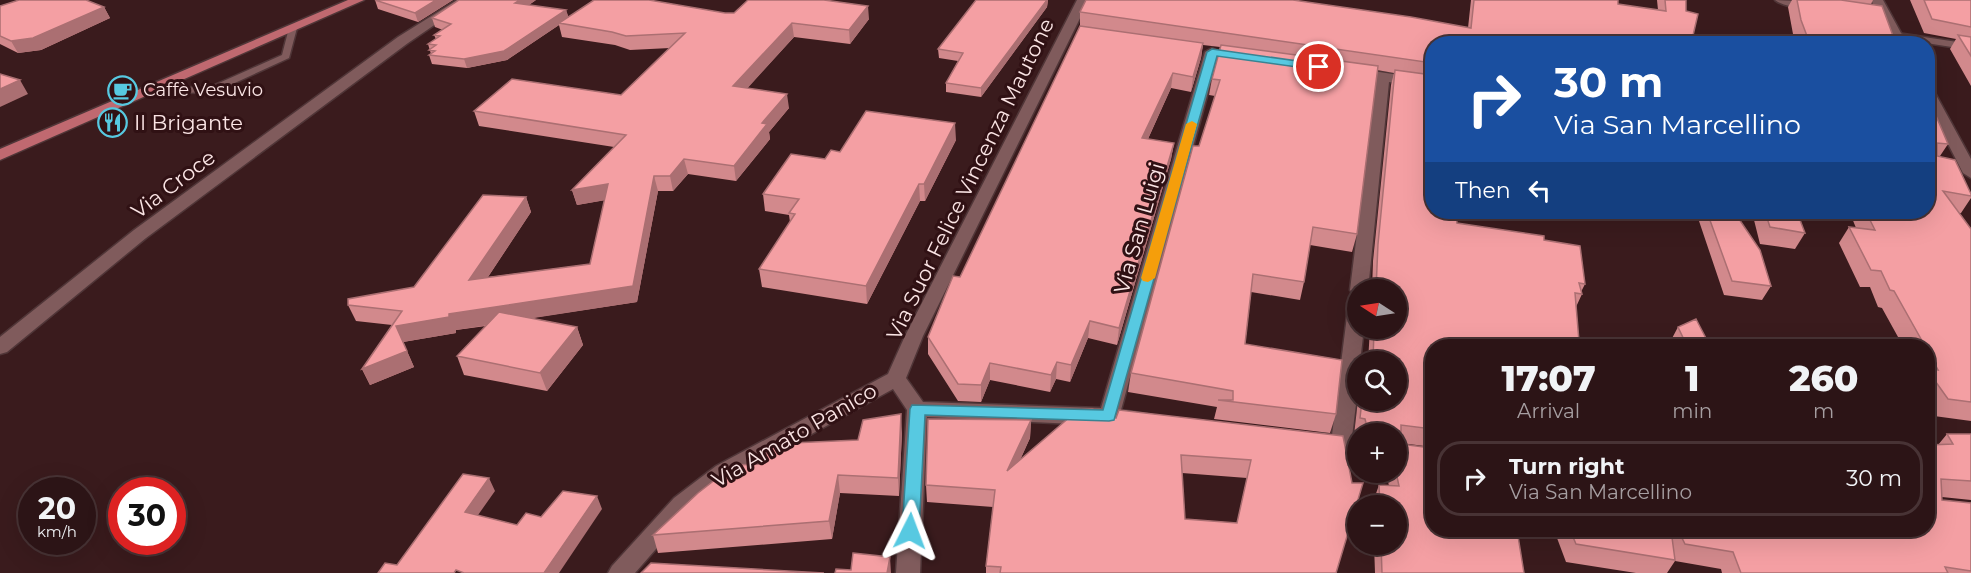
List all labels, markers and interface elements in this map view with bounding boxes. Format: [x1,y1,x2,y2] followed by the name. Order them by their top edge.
[881,14,1059,344] street label: Via Suor Felice Vincenza Mautone
[1293,41,1344,92] pin
[1302,50,1335,83] icon: arrive
[1554,56,1663,108] text: 30 m
[1455,60,1533,138] icon: right
[106,74,138,106] cafe icon: Caffè Vesuvio
[143,79,263,101] place label: Caffè Vesuvio
[97,106,129,138] restaurant icon: Il Brigante
[1554,108,1801,141] text: Via San Marcellino
[134,110,243,135] place label: Il Brigante
[126,144,220,224] street label: Via Croce
[1108,160,1170,296] street label: Via San Luigi
[1523,174,1556,207] icon: left
[1455,177,1511,204] text: Then
[1347,279,1407,339] north arrow
[1347,279,1407,555] map controls
[1347,351,1407,411] button: search
[1502,356,1596,400] text: 17:07
[1685,356,1700,400] text: 1
[1789,356,1858,400] text: 260
[707,378,881,492] street label: Via Amato Panico
[1517,399,1580,423] text: Arrival
[1672,399,1712,423] text: min
[1813,399,1834,423] text: m
[1347,423,1407,483] button: +
[1509,453,1624,480] text: Turn right
[1458,462,1491,495] icon: right
[1846,465,1902,492] text: 30 m
[108,477,186,555] speed limit sign: 30
[1509,480,1692,504] text: Via San Marcellino
[38,490,76,527] text: 20
[1347,495,1407,555] button: −
[878,499,942,563] position arrow
[37,522,77,541] text: km/h

